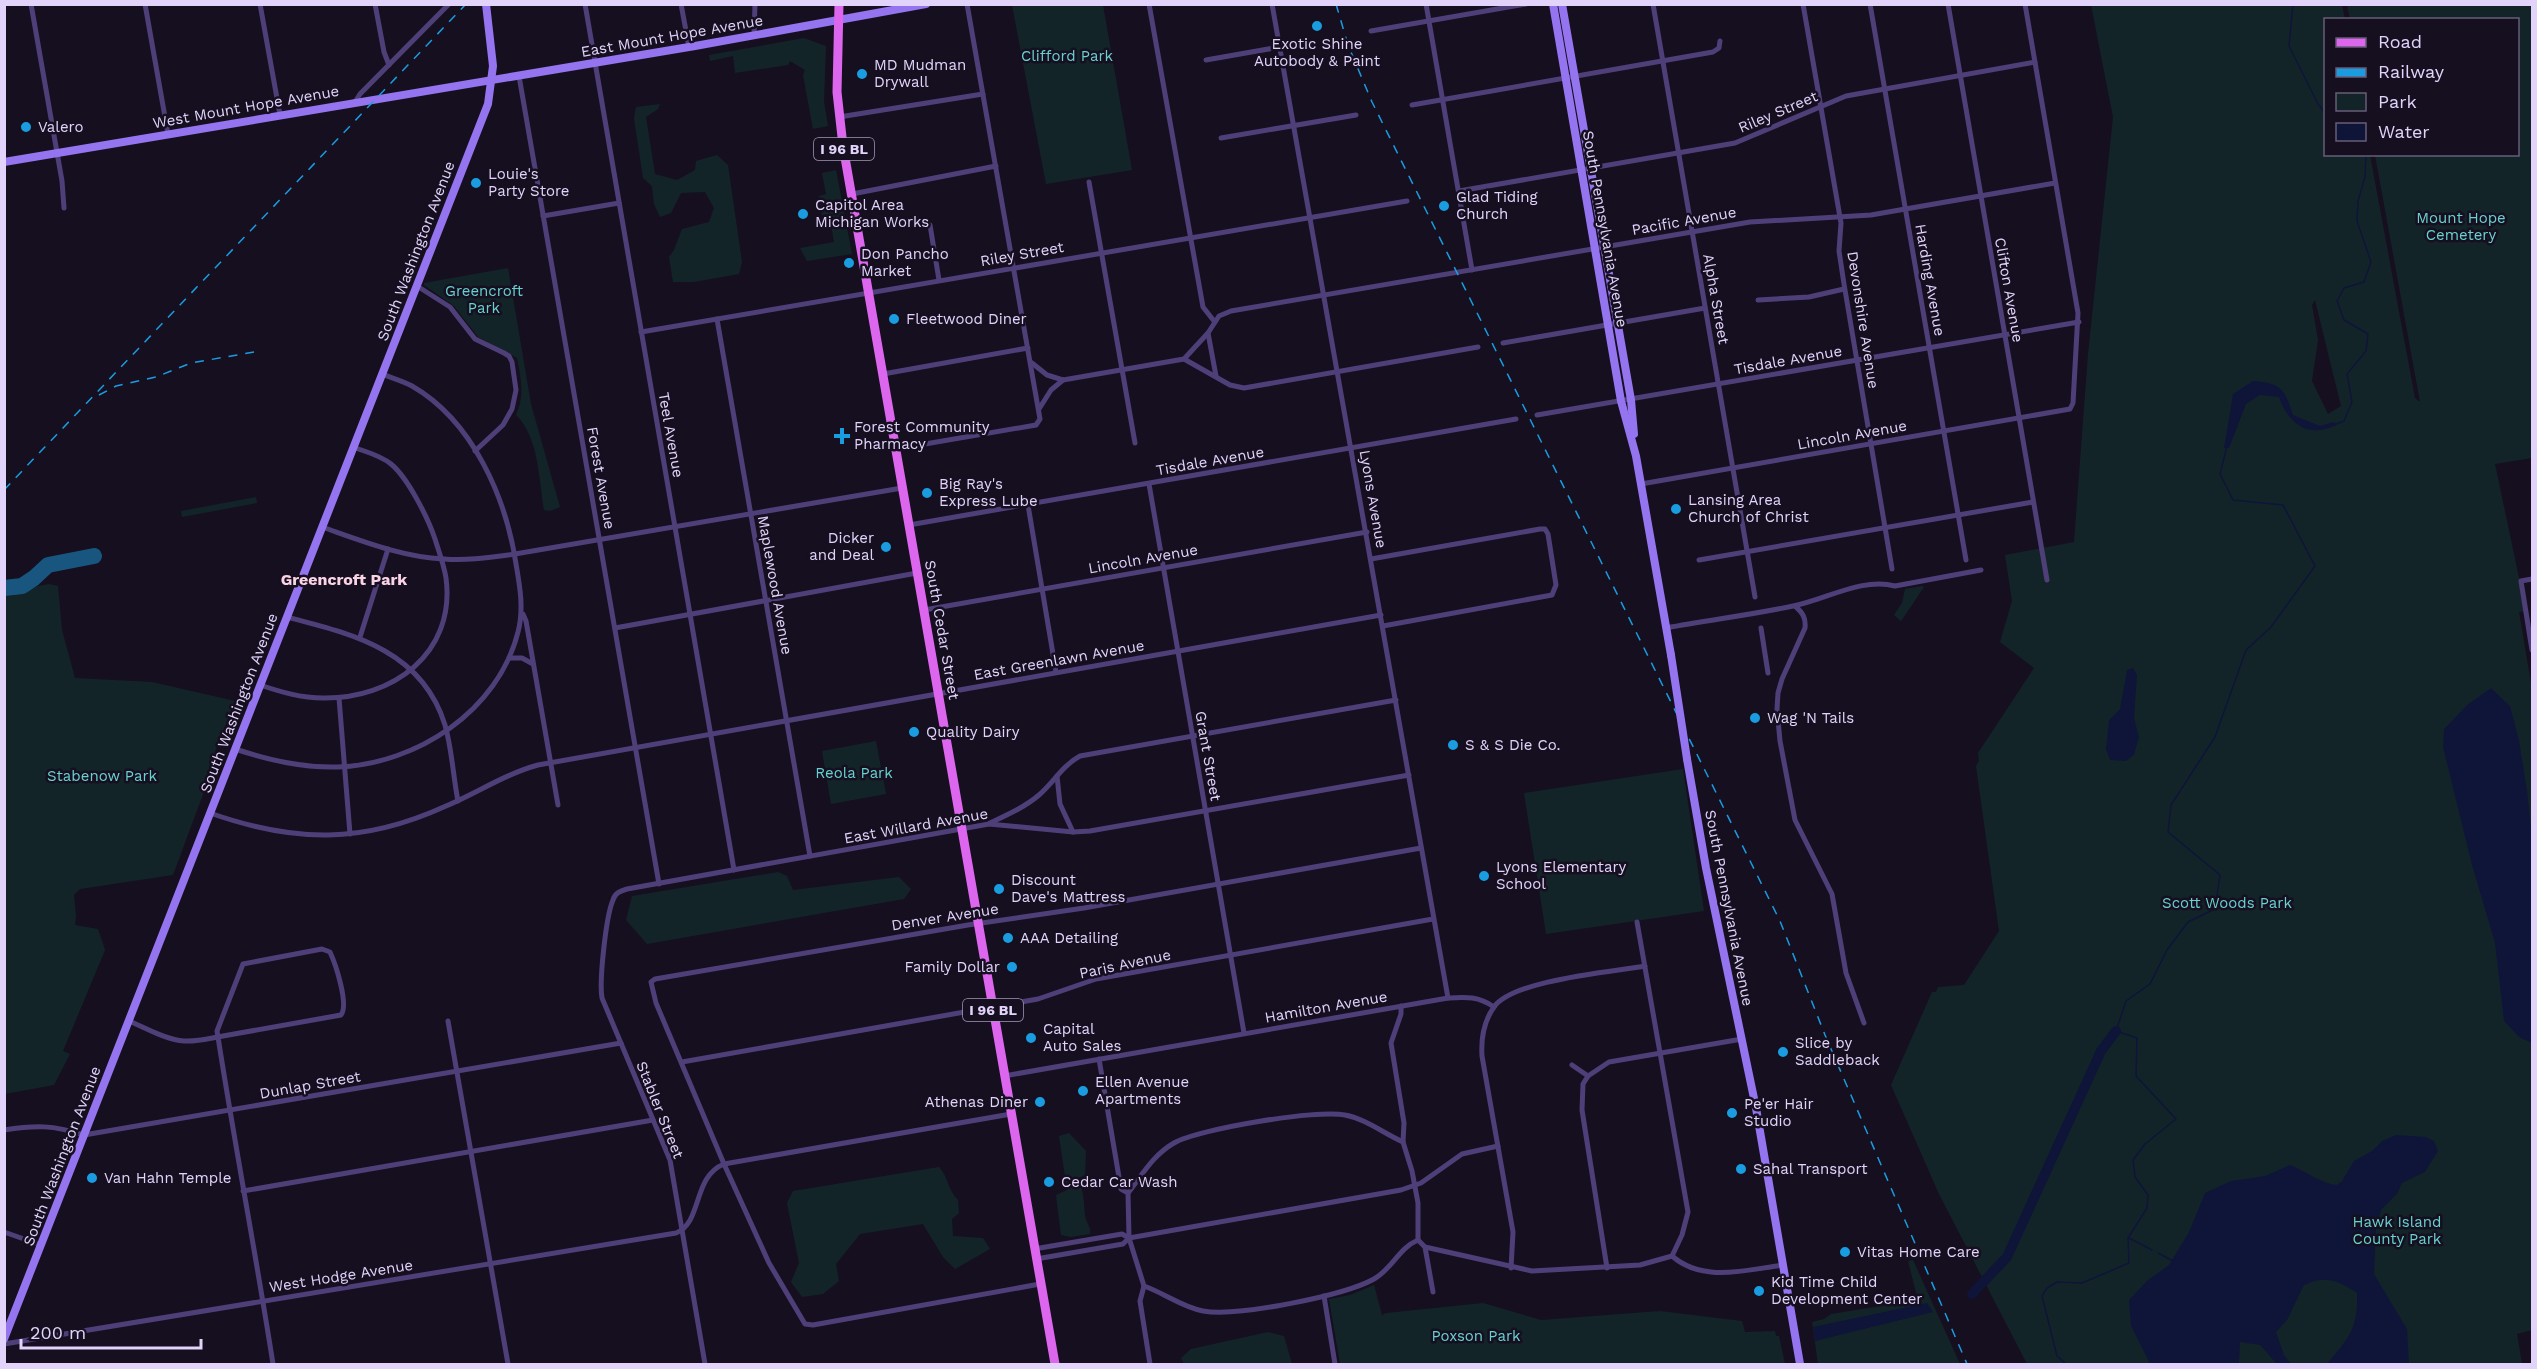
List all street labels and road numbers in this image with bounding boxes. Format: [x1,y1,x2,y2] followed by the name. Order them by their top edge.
[580,11,764,61] street label: East Mount Hope Avenue
[151,82,341,132] street label: West Mount Hope Avenue
[1736,87,1821,137] street label: Riley Street
[1579,129,1631,329] street label: South Pennsylvania Avenue
[814,138,874,160] road number: I 96 BL
[373,159,459,343] street label: South Washington Avenue
[1630,203,1738,239] street label: Pacific Avenue
[1911,223,1949,337] street label: Harding Avenue
[1991,236,2027,344] street label: Clifton Avenue
[979,238,1066,270] street label: Riley Street
[1843,250,1883,390] street label: Devonshire Avenue
[1699,252,1733,346] street label: Alpha Street
[1733,342,1843,378] street label: Tisdale Avenue
[655,391,687,479] street label: Teel Avenue
[1796,416,1908,454] street label: Lincoln Avenue
[583,425,619,531] street label: Forest Avenue
[1155,443,1265,479] street label: Tisdale Avenue
[1356,449,1390,549] street label: Lyons Avenue
[754,514,796,656] street label: Maplewood Avenue
[1087,540,1199,578] street label: Lincoln Avenue
[921,559,963,702] street label: South Cedar Street
[196,611,282,795] street label: South Washington Avenue
[972,636,1146,684] street label: East Greenlawn Avenue
[1191,710,1225,803] street label: Grant Street
[843,804,989,848] street label: East Willard Avenue
[1701,808,1757,1008] street label: South Pennsylvania Avenue
[890,900,1000,934] street label: Denver Avenue
[1078,946,1172,982] street label: Paris Avenue
[1263,987,1389,1027] street label: Hamilton Avenue
[963,999,1023,1021] road number: I 96 BL
[632,1059,688,1162] street label: Stabler Street
[19,1064,105,1248] street label: South Washington Avenue
[258,1067,363,1103] street label: Dunlap Street
[268,1256,414,1296] street label: West Hodge Avenue

